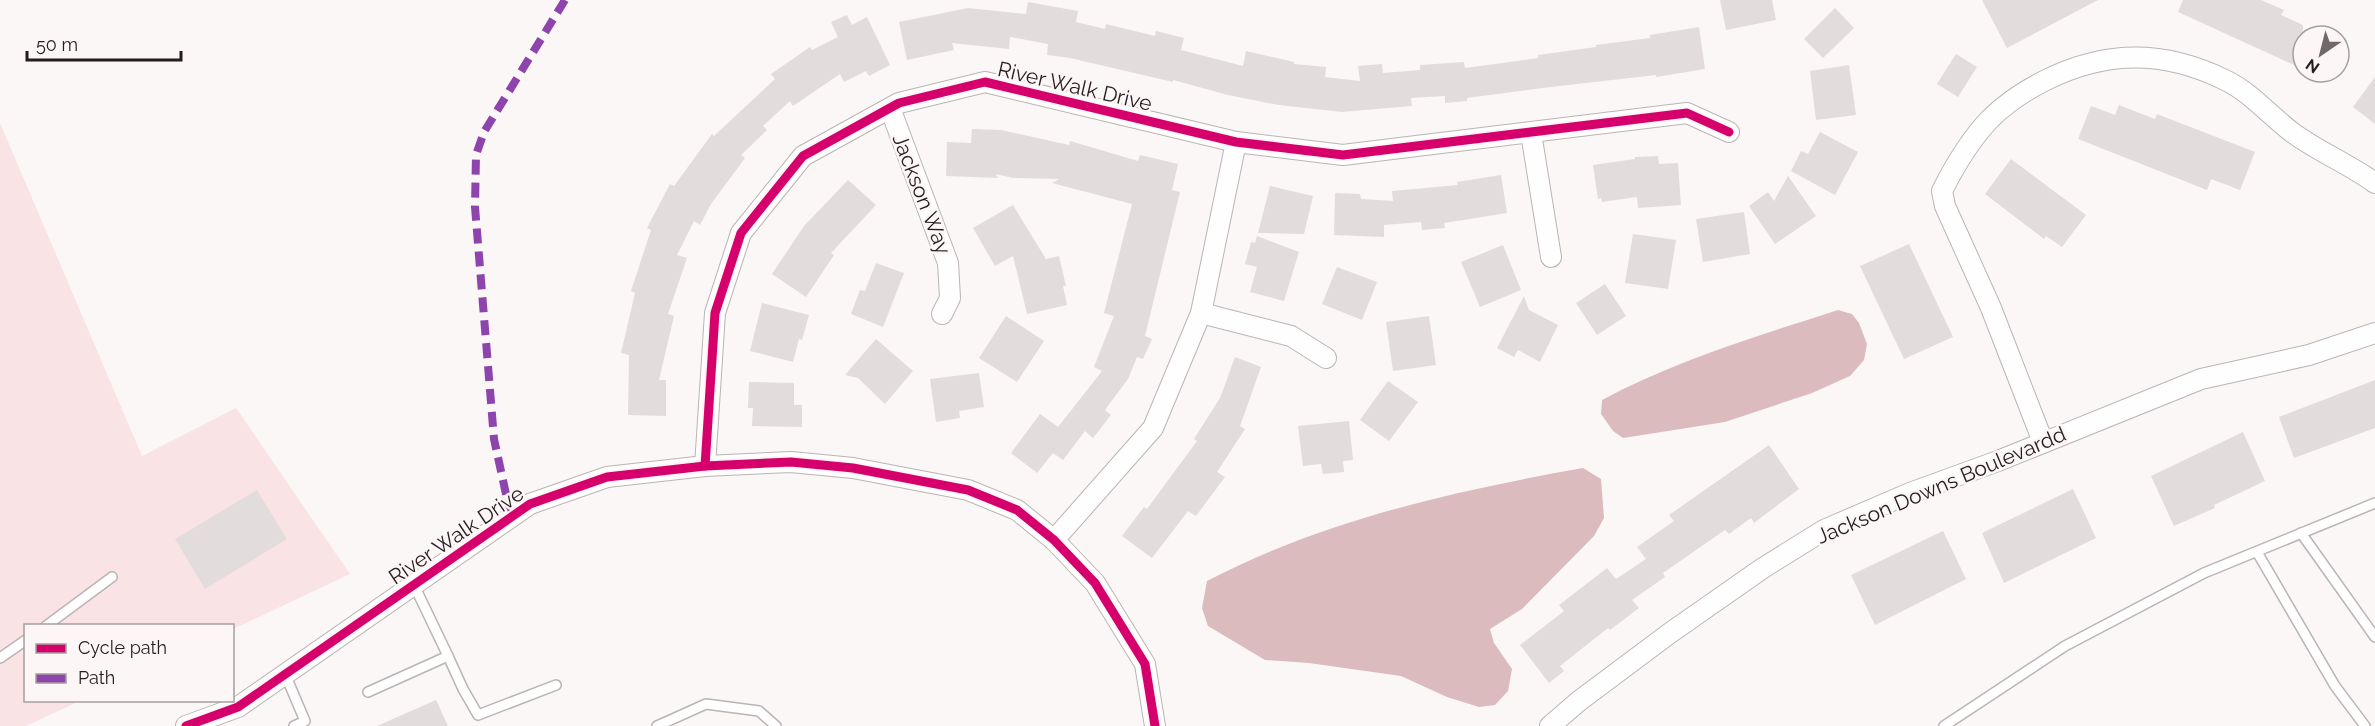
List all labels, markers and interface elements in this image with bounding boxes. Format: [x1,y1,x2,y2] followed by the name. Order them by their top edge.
[27,24,182,62] scale bar
[2291,24,2351,84] north arrow
[36,34,78,55] text: 50 m
[2302,55,2323,77] text: N
[995,56,1155,116] street label: River Walk Drive
[888,130,956,258] street label: Jackson Way
[1813,421,2069,549] street label: Jackson Downs Boulevardd
[384,481,528,589] street label: River Walk Drive
[24,624,234,702] legend
[78,637,167,658] text: Cycle path
[78,667,115,688] text: Path

